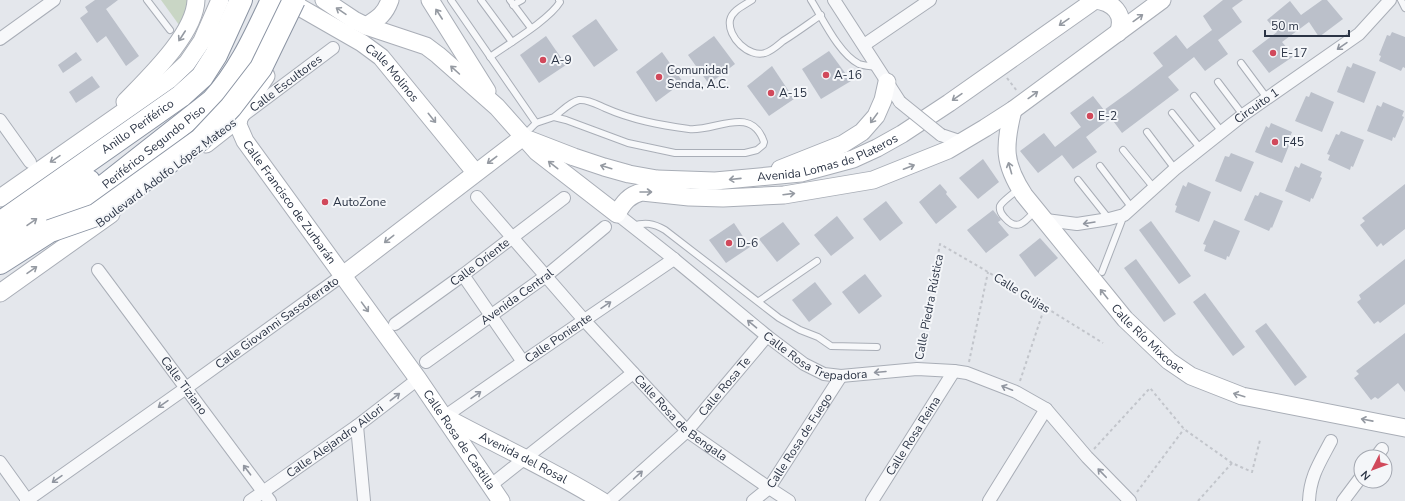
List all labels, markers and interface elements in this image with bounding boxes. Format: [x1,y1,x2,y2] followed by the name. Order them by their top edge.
[335,7,347,15] one-way arrow
[435,9,443,20] one-way arrow
[1265,12,1349,38] scale bar
[1132,14,1143,22] one-way arrow
[1058,18,1069,26] one-way arrow
[1271,18,1299,34] text: 50 m
[177,30,186,41] one-way arrow
[362,40,423,105] street label: Calle Molinos
[1336,42,1347,50] one-way arrow
[1281,45,1307,61] place label: E-17
[1268,48,1278,58] marker: E-17
[246,51,325,116] street label: Calle Escultores
[551,52,572,68] place label: A-9
[538,55,548,65] marker: A-9
[667,62,729,92] place label: Comunidad Senda, A.C.
[450,65,461,74] one-way arrow
[834,67,862,83] place label: A-16
[821,70,831,80] marker: A-16
[654,72,664,82] marker: Comunidad Senda, A.C.
[1231,84,1282,127] street label: Circuito 1
[779,85,807,101] place label: A-15
[766,88,776,98] marker: A-15
[1028,91,1039,99] one-way arrow
[952,93,963,101] one-way arrow
[98,95,177,158] street label: Anillo Periférico
[99,101,209,192] street label: Periférico Segundo Piso
[1098,108,1117,124] place label: E-2
[1085,111,1095,121] marker: E-2
[870,112,878,123] one-way arrow
[427,113,436,124] one-way arrow
[92,115,240,231] street label: Boulevard Adolfo López Mateos
[756,130,901,185] street label: Avenida Lomas de Plateros
[1283,134,1304,150] place label: F45
[239,137,340,267] street label: Calle Francisco de Zurbarán
[1270,137,1280,147] marker: F45
[50,155,61,163] one-way arrow
[486,156,497,164] one-way arrow
[547,161,558,169] one-way arrow
[1006,161,1013,174] one-way arrow
[903,162,915,170] one-way arrow
[600,163,613,170] one-way arrow
[728,175,741,183] one-way arrow
[639,188,652,196] one-way arrow
[782,190,795,198] one-way arrow
[333,194,386,210] place label: AutoZone
[320,197,330,207] marker: AutoZone
[26,218,37,226] one-way arrow
[1083,219,1096,227] one-way arrow
[447,234,513,290] street label: Calle Oriente
[383,235,394,244] one-way arrow
[737,235,758,251] place label: D-6
[724,238,734,248] marker: D-6
[911,253,947,361] street label: Calle Piedra Rústica
[477,265,557,328] street label: Avenida Central
[26,266,38,274] one-way arrow
[991,269,1054,317] street label: Calle Guijas
[212,272,342,372] street label: Calle Giovanni Sassoferrato
[1100,288,1109,299] one-way arrow
[1108,300,1187,377] street label: Calle Río Mixcoac
[361,301,370,312] one-way arrow
[600,301,611,309] one-way arrow
[521,309,595,367] street label: Calle Poniente
[747,319,758,328] one-way arrow
[760,328,868,384] street label: Calle Rosa Trepadora
[157,353,211,418] street label: Calle Tiziano
[695,353,754,420] street label: Calle Rosa Te
[874,368,887,375] one-way arrow
[631,371,731,465] street label: Calle Rosa de Bengala
[1001,383,1013,391] one-way arrow
[419,386,499,493] street label: Calle Rosa de Castilla
[763,390,836,491] street label: Calle Rosa de Fuego
[470,391,481,399] one-way arrow
[1233,391,1246,398] one-way arrow
[389,392,400,401] one-way arrow
[882,393,944,479] street label: Calle Rosa Reina
[158,400,169,408] one-way arrow
[283,401,387,481] street label: Calle Alejandro Allori
[1361,416,1374,424] one-way arrow
[476,428,571,487] street label: Avenida del Rosal
[1353,449,1393,489] north arrow
[243,464,251,475] one-way arrow
[1358,467,1374,483] text: N
[1098,468,1107,478] one-way arrow
[633,470,643,480] one-way arrow
[52,475,63,483] one-way arrow

